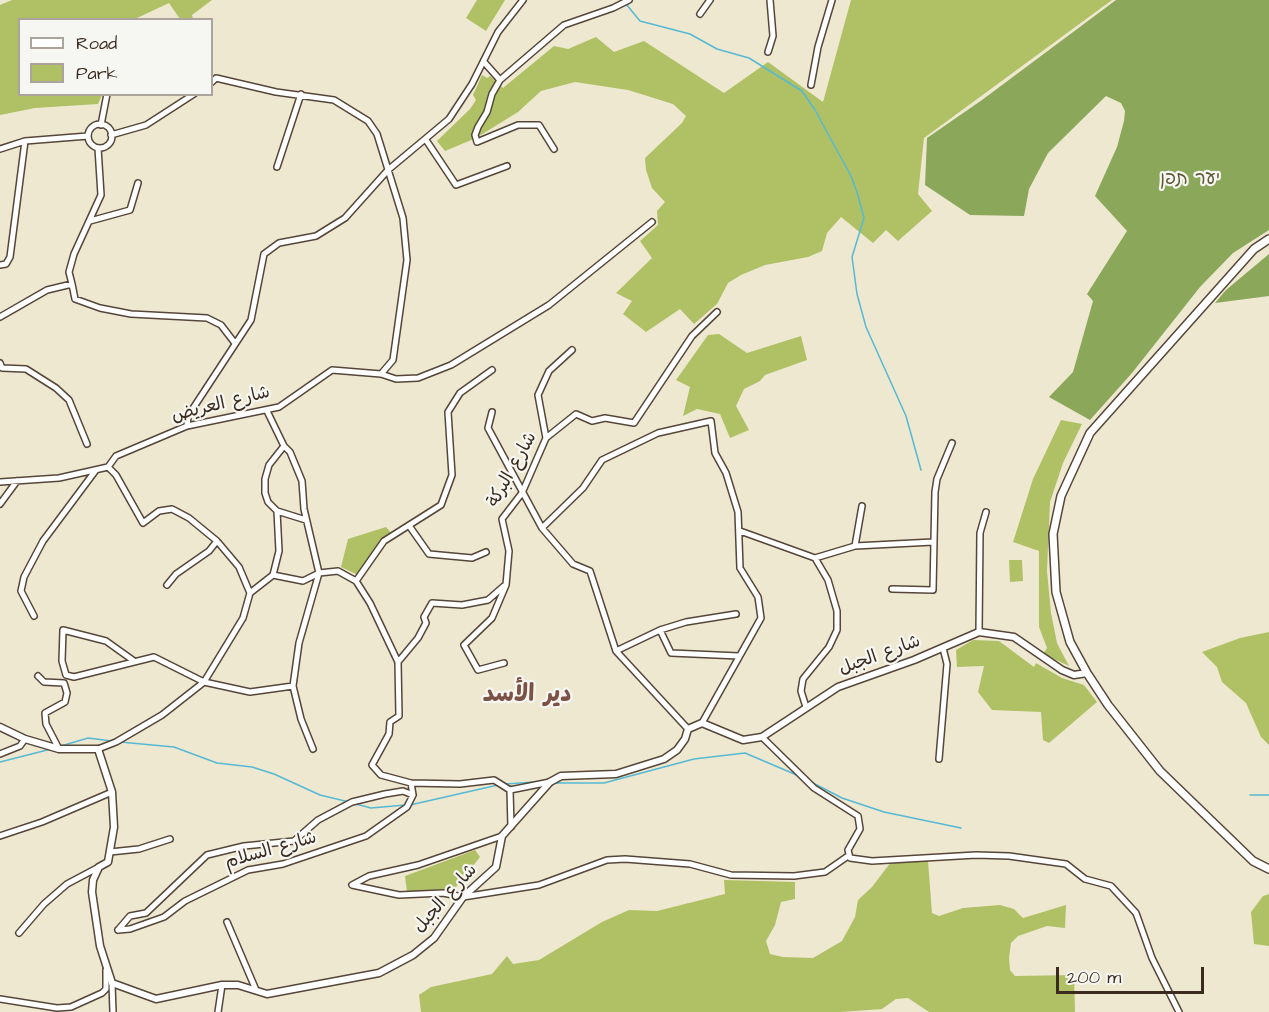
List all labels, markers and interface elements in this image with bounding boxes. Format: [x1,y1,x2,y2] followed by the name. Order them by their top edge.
[18,18,213,96] legend
[76,31,117,56] text: Road
[76,61,118,86] text: Park
[1160,169,1220,191] park label: יער תפן
[169,382,273,428] street label: شارع العريض
[484,429,542,511] street label: شارع البركة
[836,631,924,681] street label: شارع الجبل
[483,682,571,710] district label: دير الأسد
[223,828,319,874] street label: شارع السلام
[409,860,483,938] street label: شارع الجبل
[1059,955,1208,993] scale bar
[1067,965,1121,990] text: 200 m

